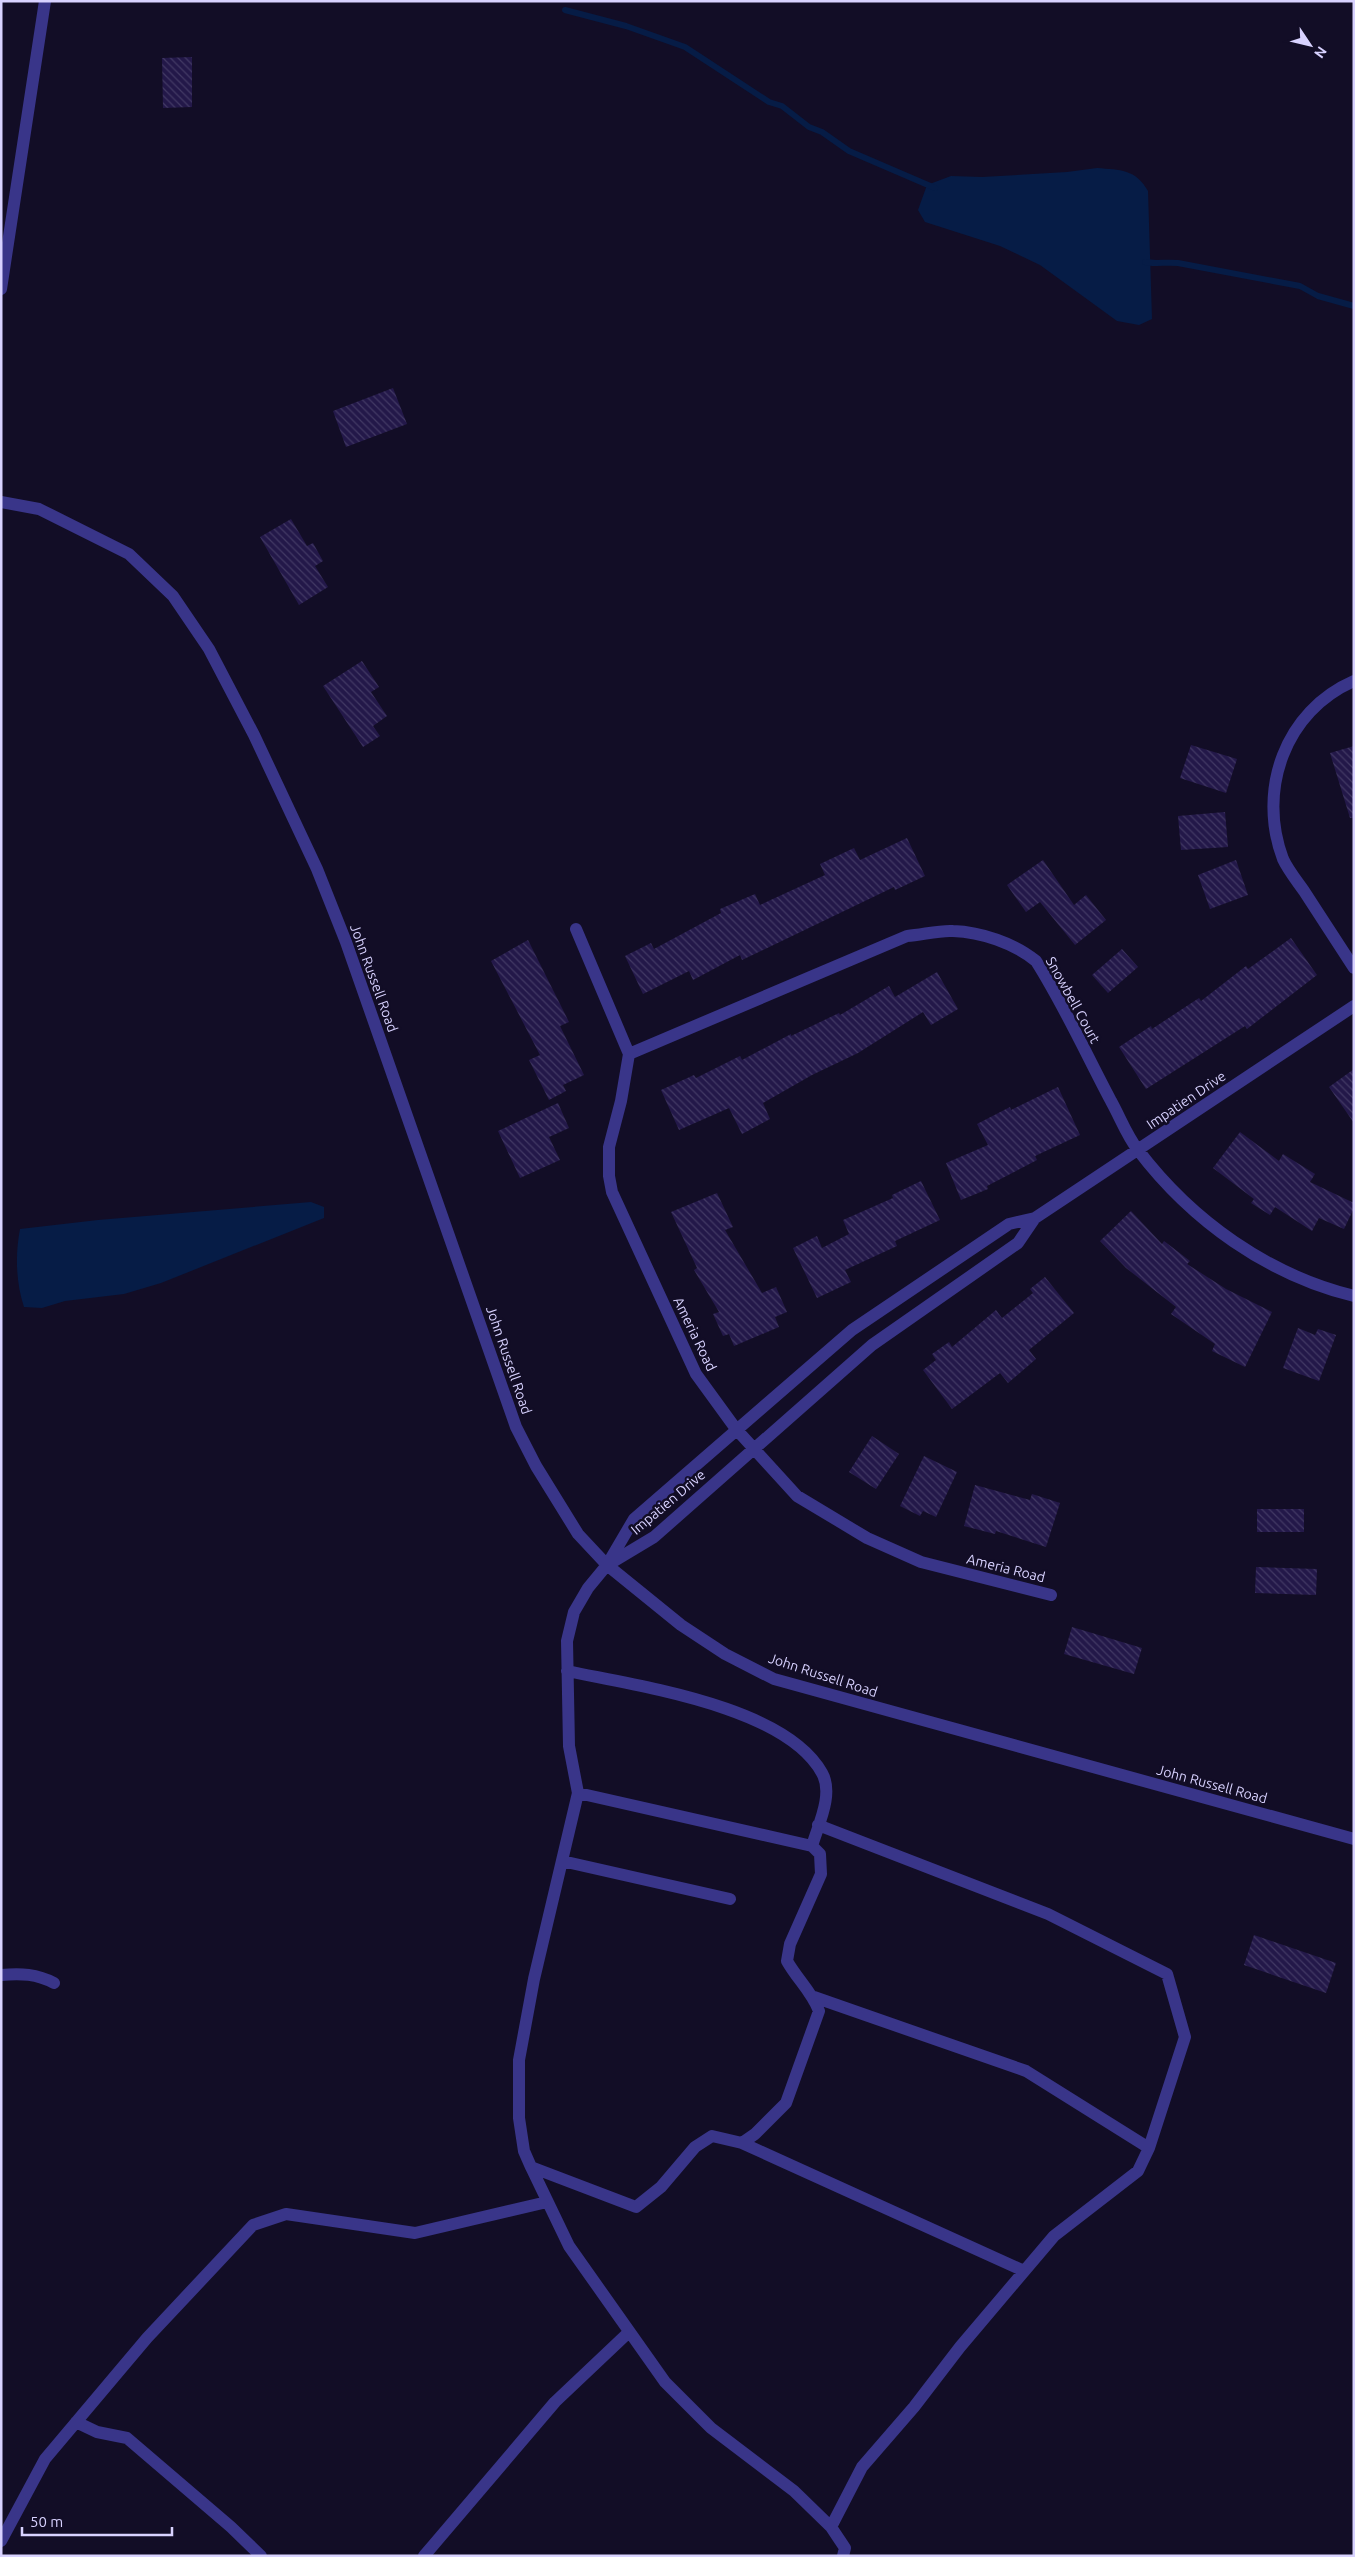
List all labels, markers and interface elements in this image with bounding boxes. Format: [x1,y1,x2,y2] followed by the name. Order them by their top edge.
[1285,20,1335,70] north arrow
[1311,44,1330,61] text: N
[347,922,401,1034] street label: John Russell Road
[1043,954,1104,1046] street label: Snowbell Court
[1143,1068,1229,1132] street label: Impatien Drive
[670,1294,720,1374] street label: Ameria Road
[483,1304,535,1416] street label: John Russell Road
[628,1466,708,1538] street label: Impatien Drive
[965,1551,1047,1585] street label: Ameria Road
[766,1650,880,1700] street label: John Russell Road
[1155,1762,1269,1806] street label: John Russell Road
[22,2504,172,2536] scale bar
[30,2513,63,2530] text: 50 m

